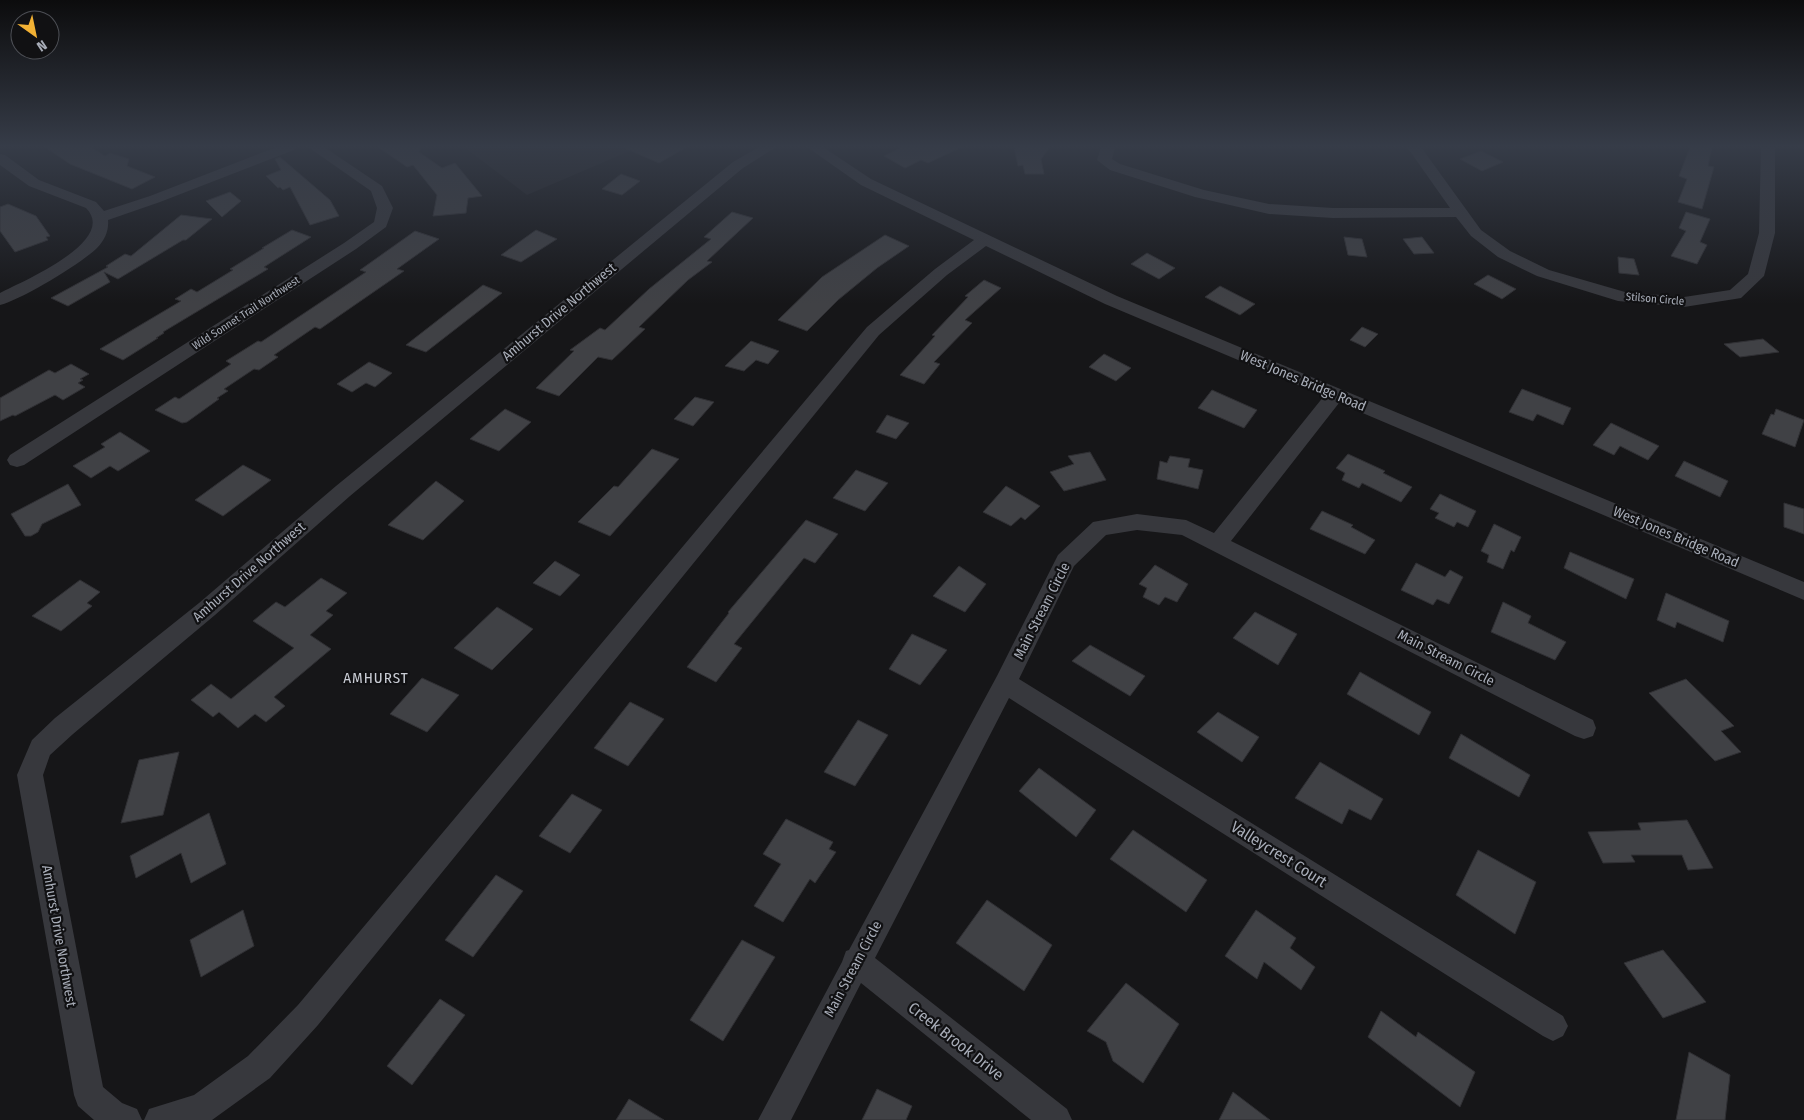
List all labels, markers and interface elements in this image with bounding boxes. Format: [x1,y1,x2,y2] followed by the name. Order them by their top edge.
[10,10,60,60] north arrow
[34,36,50,55] text: N
[499,259,620,365] street label: Amhurst Drive Northwest
[190,273,302,353] street label: Wild Sonnet Trail Northwest
[1625,290,1685,308] street label: Stilson Circle
[1238,347,1368,415] street label: West Jones Bridge Road
[1611,503,1741,571] street label: West Jones Bridge Road
[189,518,309,626] street label: Amhurst Drive Northwest
[1010,560,1074,662] street label: Main Stream Circle
[1395,626,1497,690] street label: Main Stream Circle
[343,669,409,687] district label: AMHURST
[1227,817,1331,891] street label: Valleycrest Court
[38,864,80,1009] street label: Amhurst Drive Northwest
[821,918,886,1020] street label: Main Stream Circle
[905,998,1008,1084] street label: Creek Brook Drive

